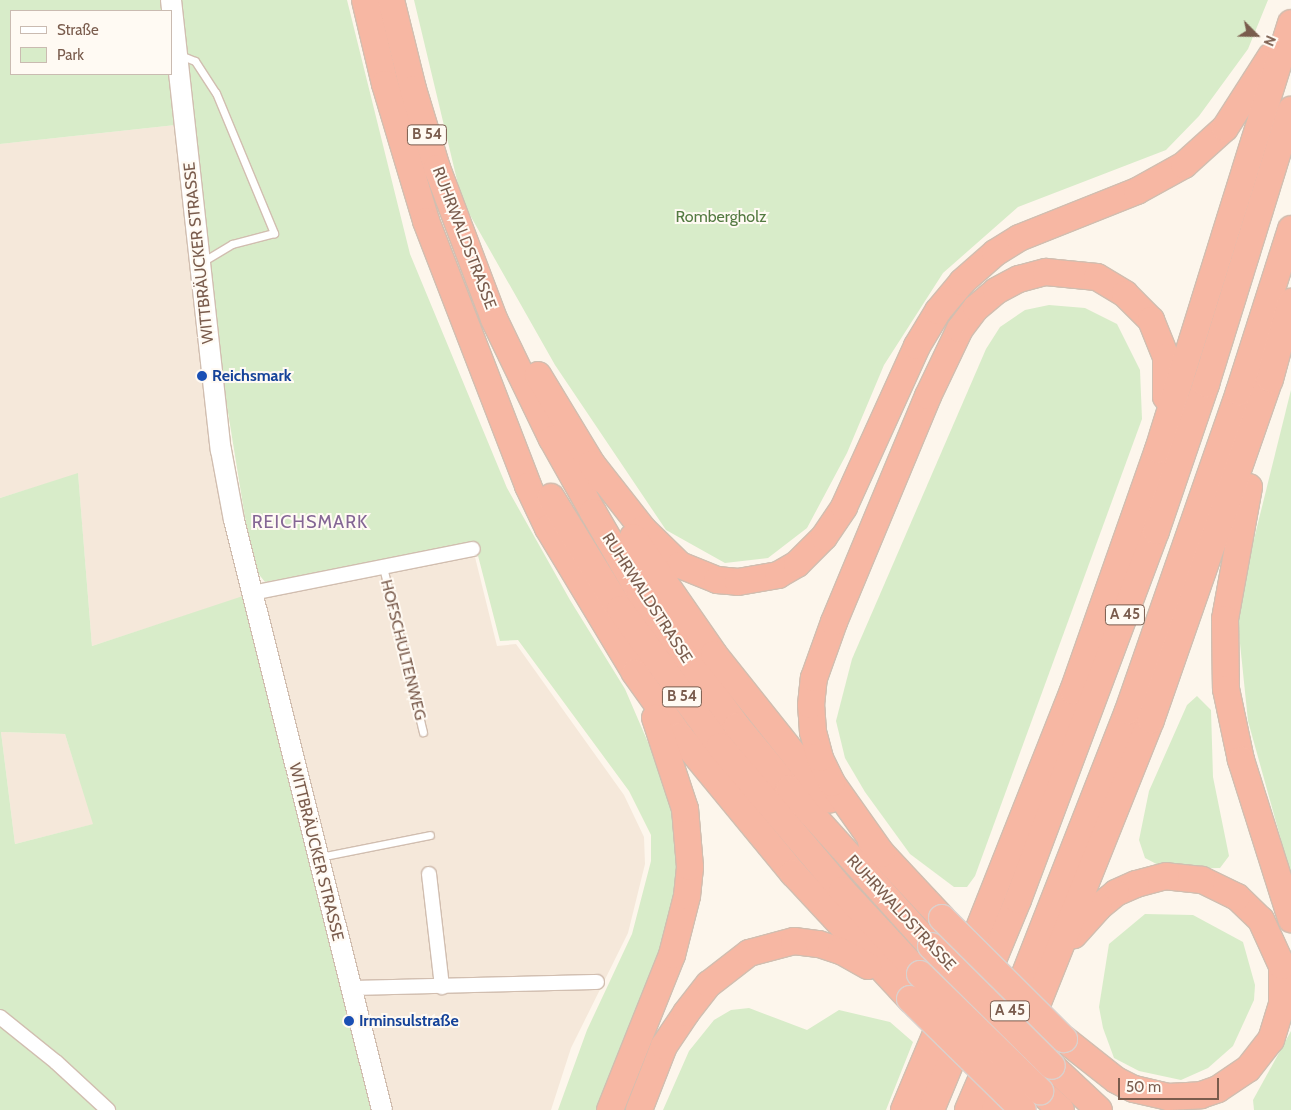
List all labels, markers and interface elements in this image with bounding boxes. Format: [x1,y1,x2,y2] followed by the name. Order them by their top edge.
[10,10,172,75] legend
[1231,10,1281,60] north arrow
[57,21,99,39] text: Straße
[1260,33,1280,49] text: N
[57,46,84,64] text: Park
[406,122,448,148] road number: B 54
[180,161,218,345] street label: WITTBRÄUCKER STRASSE
[428,164,500,312] street label: RUHRWALDSTRASSE
[676,207,766,227] park label: Rombergholz
[212,366,292,386] place label: Reichsmark
[196,370,208,382] marker: Reichsmark
[251,511,369,533] district label: REICHSMARK
[598,529,696,667] street label: RUHRWALDSTRASSE
[376,578,430,722] street label: HOFSCHULTENWEG
[1104,602,1146,628] road number: A 45
[661,684,703,710] road number: B 54
[285,761,347,943] street label: WITTBRÄUCKER STRASSE
[842,851,960,975] street label: RUHRWALDSTRASSE
[989,998,1031,1024] road number: A 45
[359,1011,459,1031] place label: Irminsulstraße
[343,1015,355,1027] marker: Irminsulstraße
[1121,1068,1222,1100] scale bar
[1126,1078,1161,1096] text: 50 m

